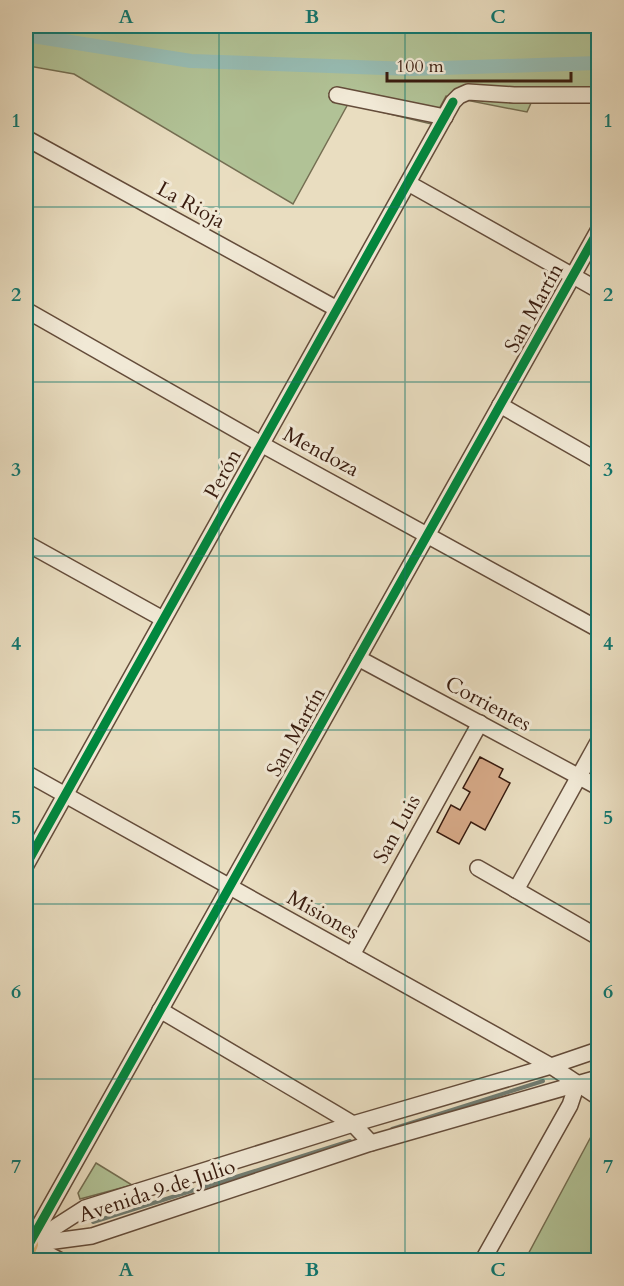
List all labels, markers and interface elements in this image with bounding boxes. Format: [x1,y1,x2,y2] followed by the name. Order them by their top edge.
[118,3,134,30] text: A
[305,3,319,30] text: B
[490,3,506,30] text: C
[387,45,572,83] scale bar
[396,54,444,79] text: 100 m
[11,107,21,134] text: 1
[603,107,613,134] text: 1
[152,174,230,236] street label: La Rioja
[498,258,571,358] street label: San Martín
[11,281,21,308] text: 2
[603,281,613,308] text: 2
[278,420,364,484] street label: Mendoza
[197,444,249,504] street label: Perón
[11,456,21,483] text: 3
[603,456,613,483] text: 3
[11,630,21,657] text: 4
[603,630,613,657] text: 4
[440,669,536,739] street label: Corrientes
[260,682,333,782] street label: San Martín
[366,789,428,869] street label: San Luis
[11,804,21,831] text: 5
[603,804,613,831] text: 5
[282,883,364,947] street label: Misiones
[11,978,21,1005] text: 6
[603,978,613,1005] text: 6
[75,1152,239,1230] street label: Avenida 9 de Julio
[11,1153,21,1180] text: 7
[603,1153,613,1180] text: 7
[118,1256,134,1283] text: A
[305,1256,319,1283] text: B
[490,1256,506,1283] text: C

